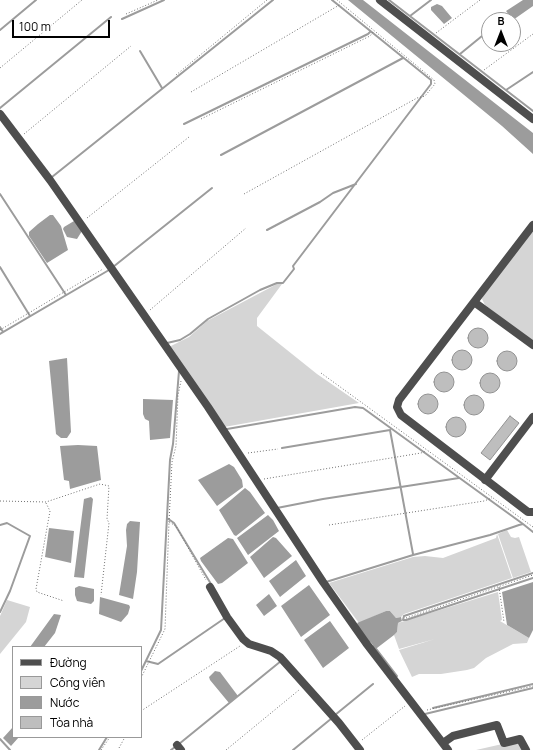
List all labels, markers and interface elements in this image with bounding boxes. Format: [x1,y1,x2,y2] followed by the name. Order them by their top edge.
[14,12,112,38] scale bar
[481,12,521,52] north arrow
[498,13,504,28] text: B
[19,18,51,35] text: 100 m
[12,646,142,738] legend
[50,654,87,671] text: Đường
[50,674,105,691] text: Công viên
[50,694,79,711] text: Nước
[50,714,93,731] text: Tòa nhà

